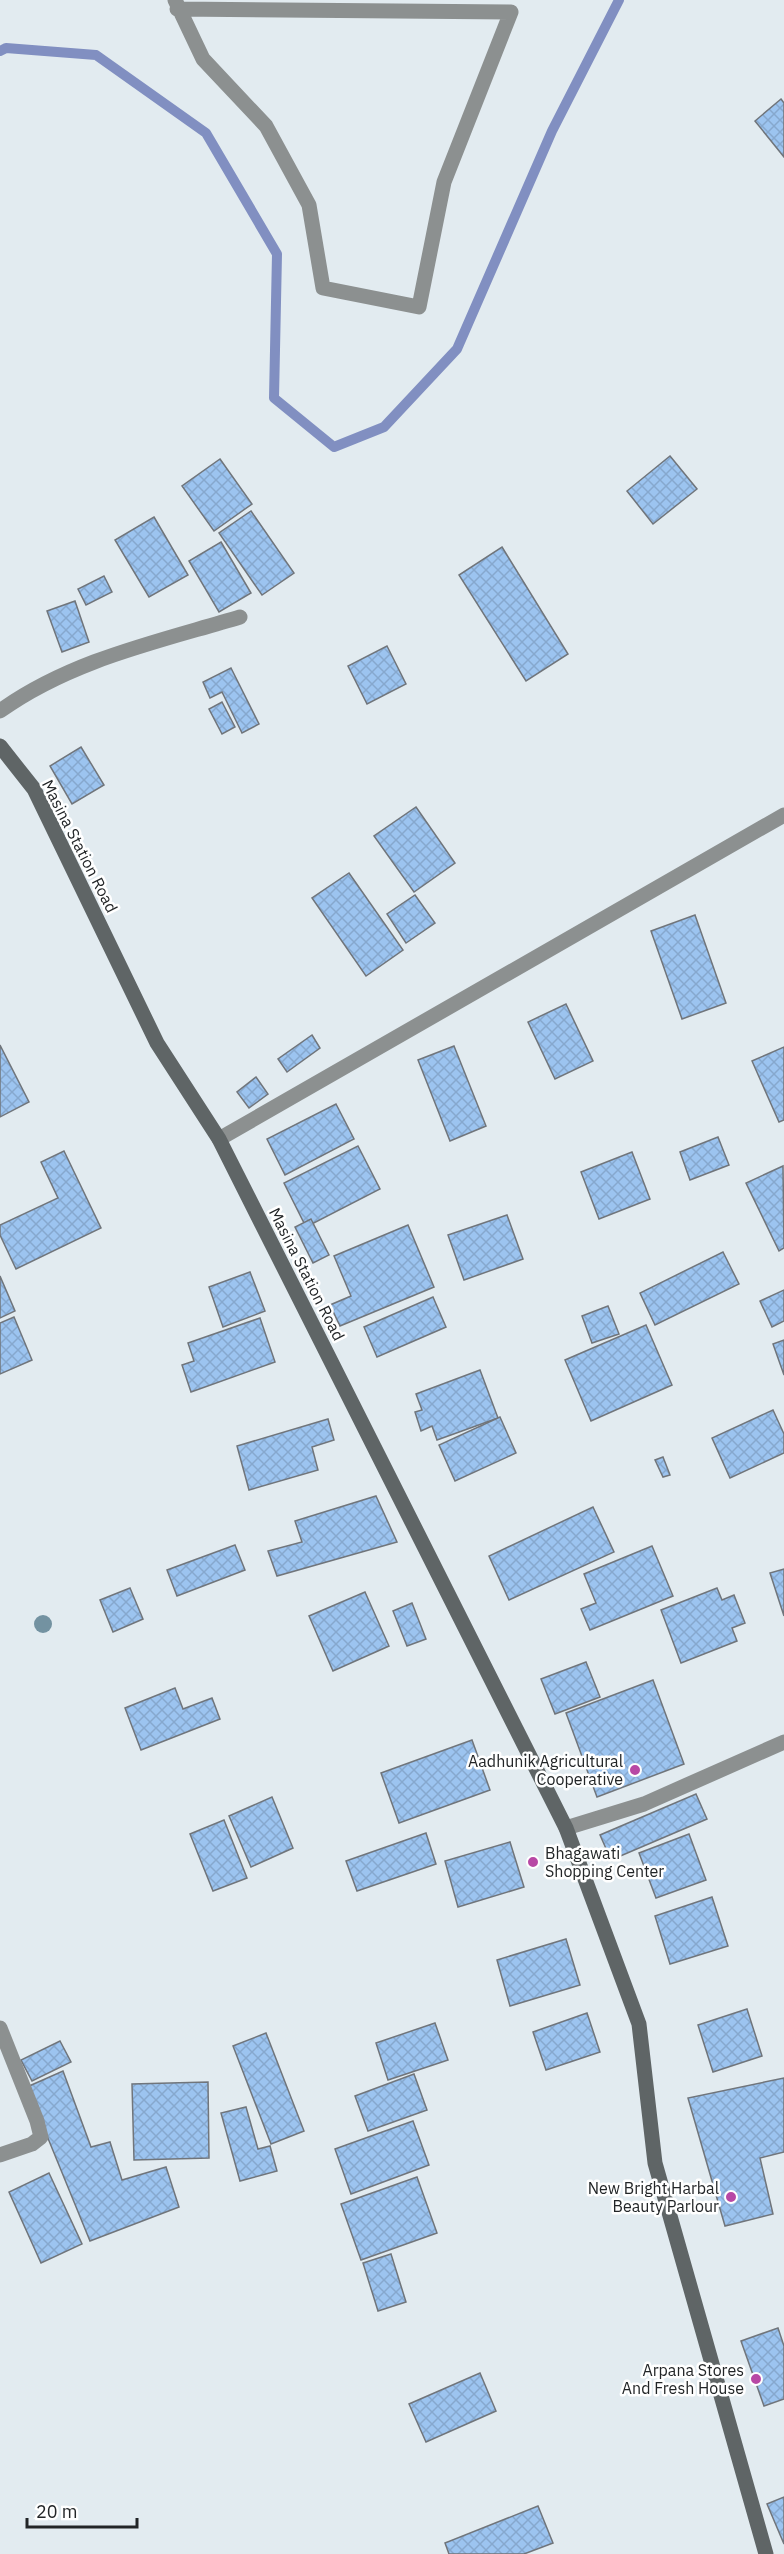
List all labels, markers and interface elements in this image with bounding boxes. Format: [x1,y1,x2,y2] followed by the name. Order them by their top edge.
[38,776,122,916] street label: Masina Station Road
[265,1204,349,1344] street label: Masina Station Road
[468,1751,623,1789] place label: Aadhunik Agricultural Cooperative
[628,1763,642,1777] marker: Aadhunik Agricultural Cooperative
[545,1843,664,1881] place label: Bhagawati Shopping Center
[526,1855,540,1869] marker: Bhagawati Shopping Center
[588,2178,719,2216] place label: New Bright Harbal Beauty Parlour
[724,2190,738,2204] marker: New Bright Harbal Beauty Parlour
[622,2360,744,2398] place label: Arpana Stores And Fresh House
[749,2372,763,2386] marker: Arpana Stores And Fresh House
[27,2491,136,2529] scale bar
[36,2500,78,2523] text: 20 m

